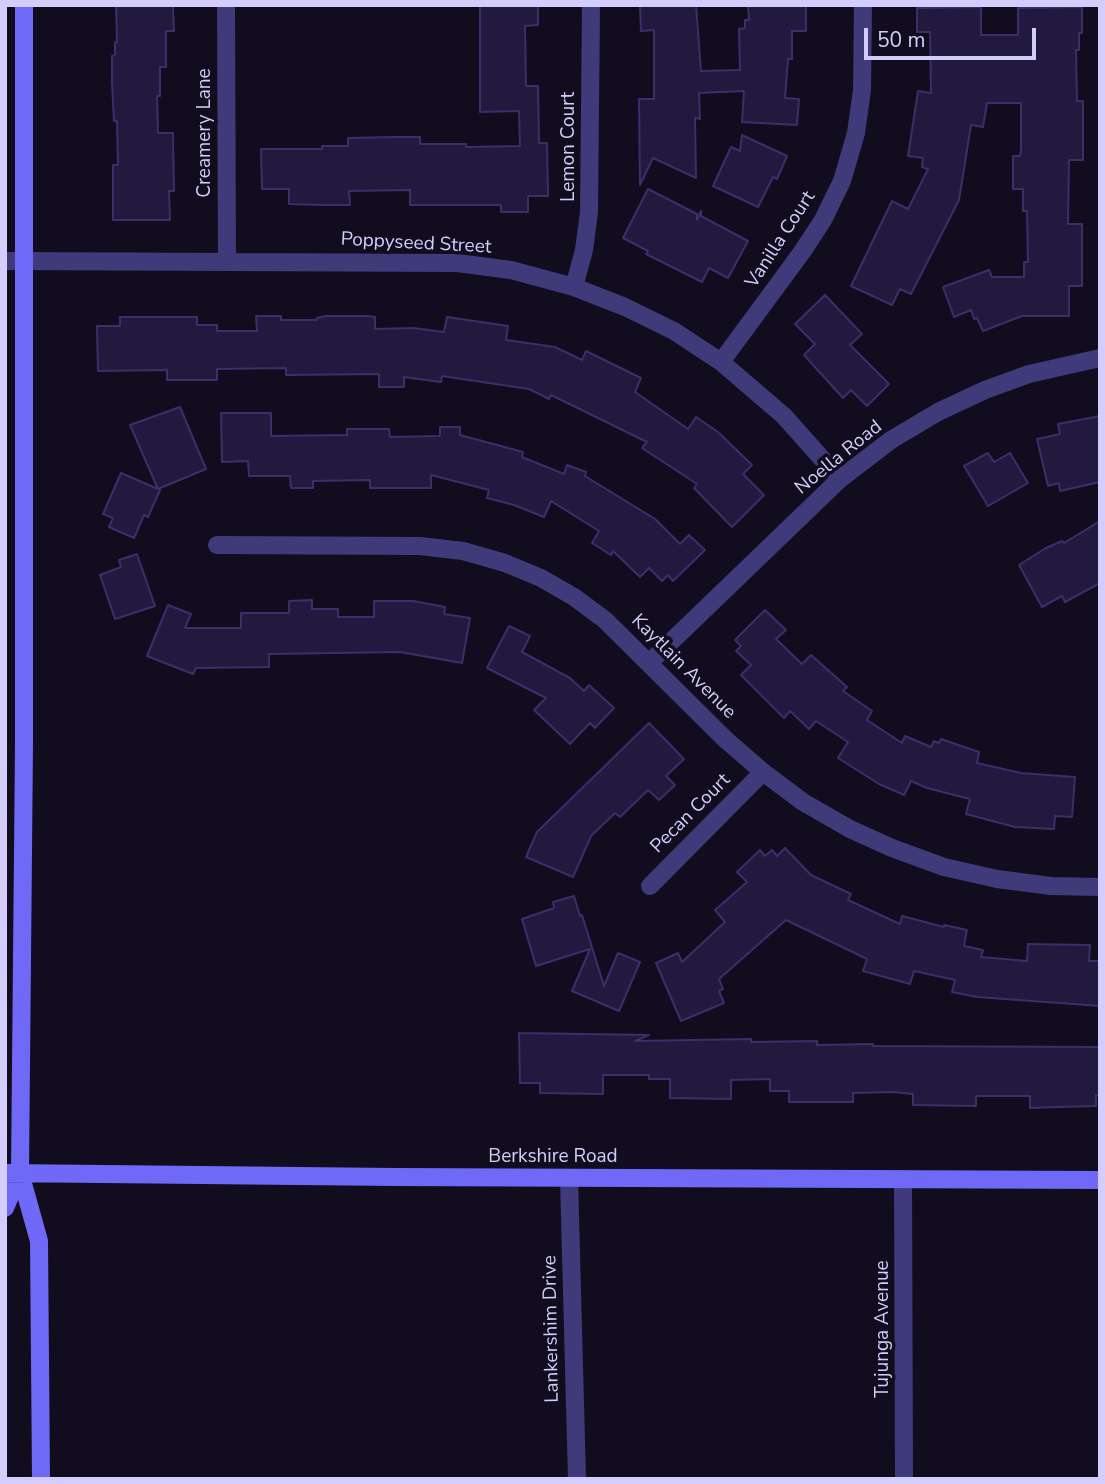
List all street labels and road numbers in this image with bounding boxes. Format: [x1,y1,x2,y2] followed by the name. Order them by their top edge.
[194,68,216,198] street label: Creamery Lane
[558,92,580,202] street label: Lemon Court
[741,187,821,293] street label: Vanilla Court
[340,229,492,259] street label: Poppyseed Street
[791,416,887,500] street label: Noella Road
[626,610,740,724] street label: Kaytlain Avenue
[646,769,736,859] street label: Pecan Court
[488,1146,618,1168] street label: Berkshire Road
[539,1255,565,1403] street label: Lankershim Drive
[872,1260,894,1398] street label: Tujunga Avenue

